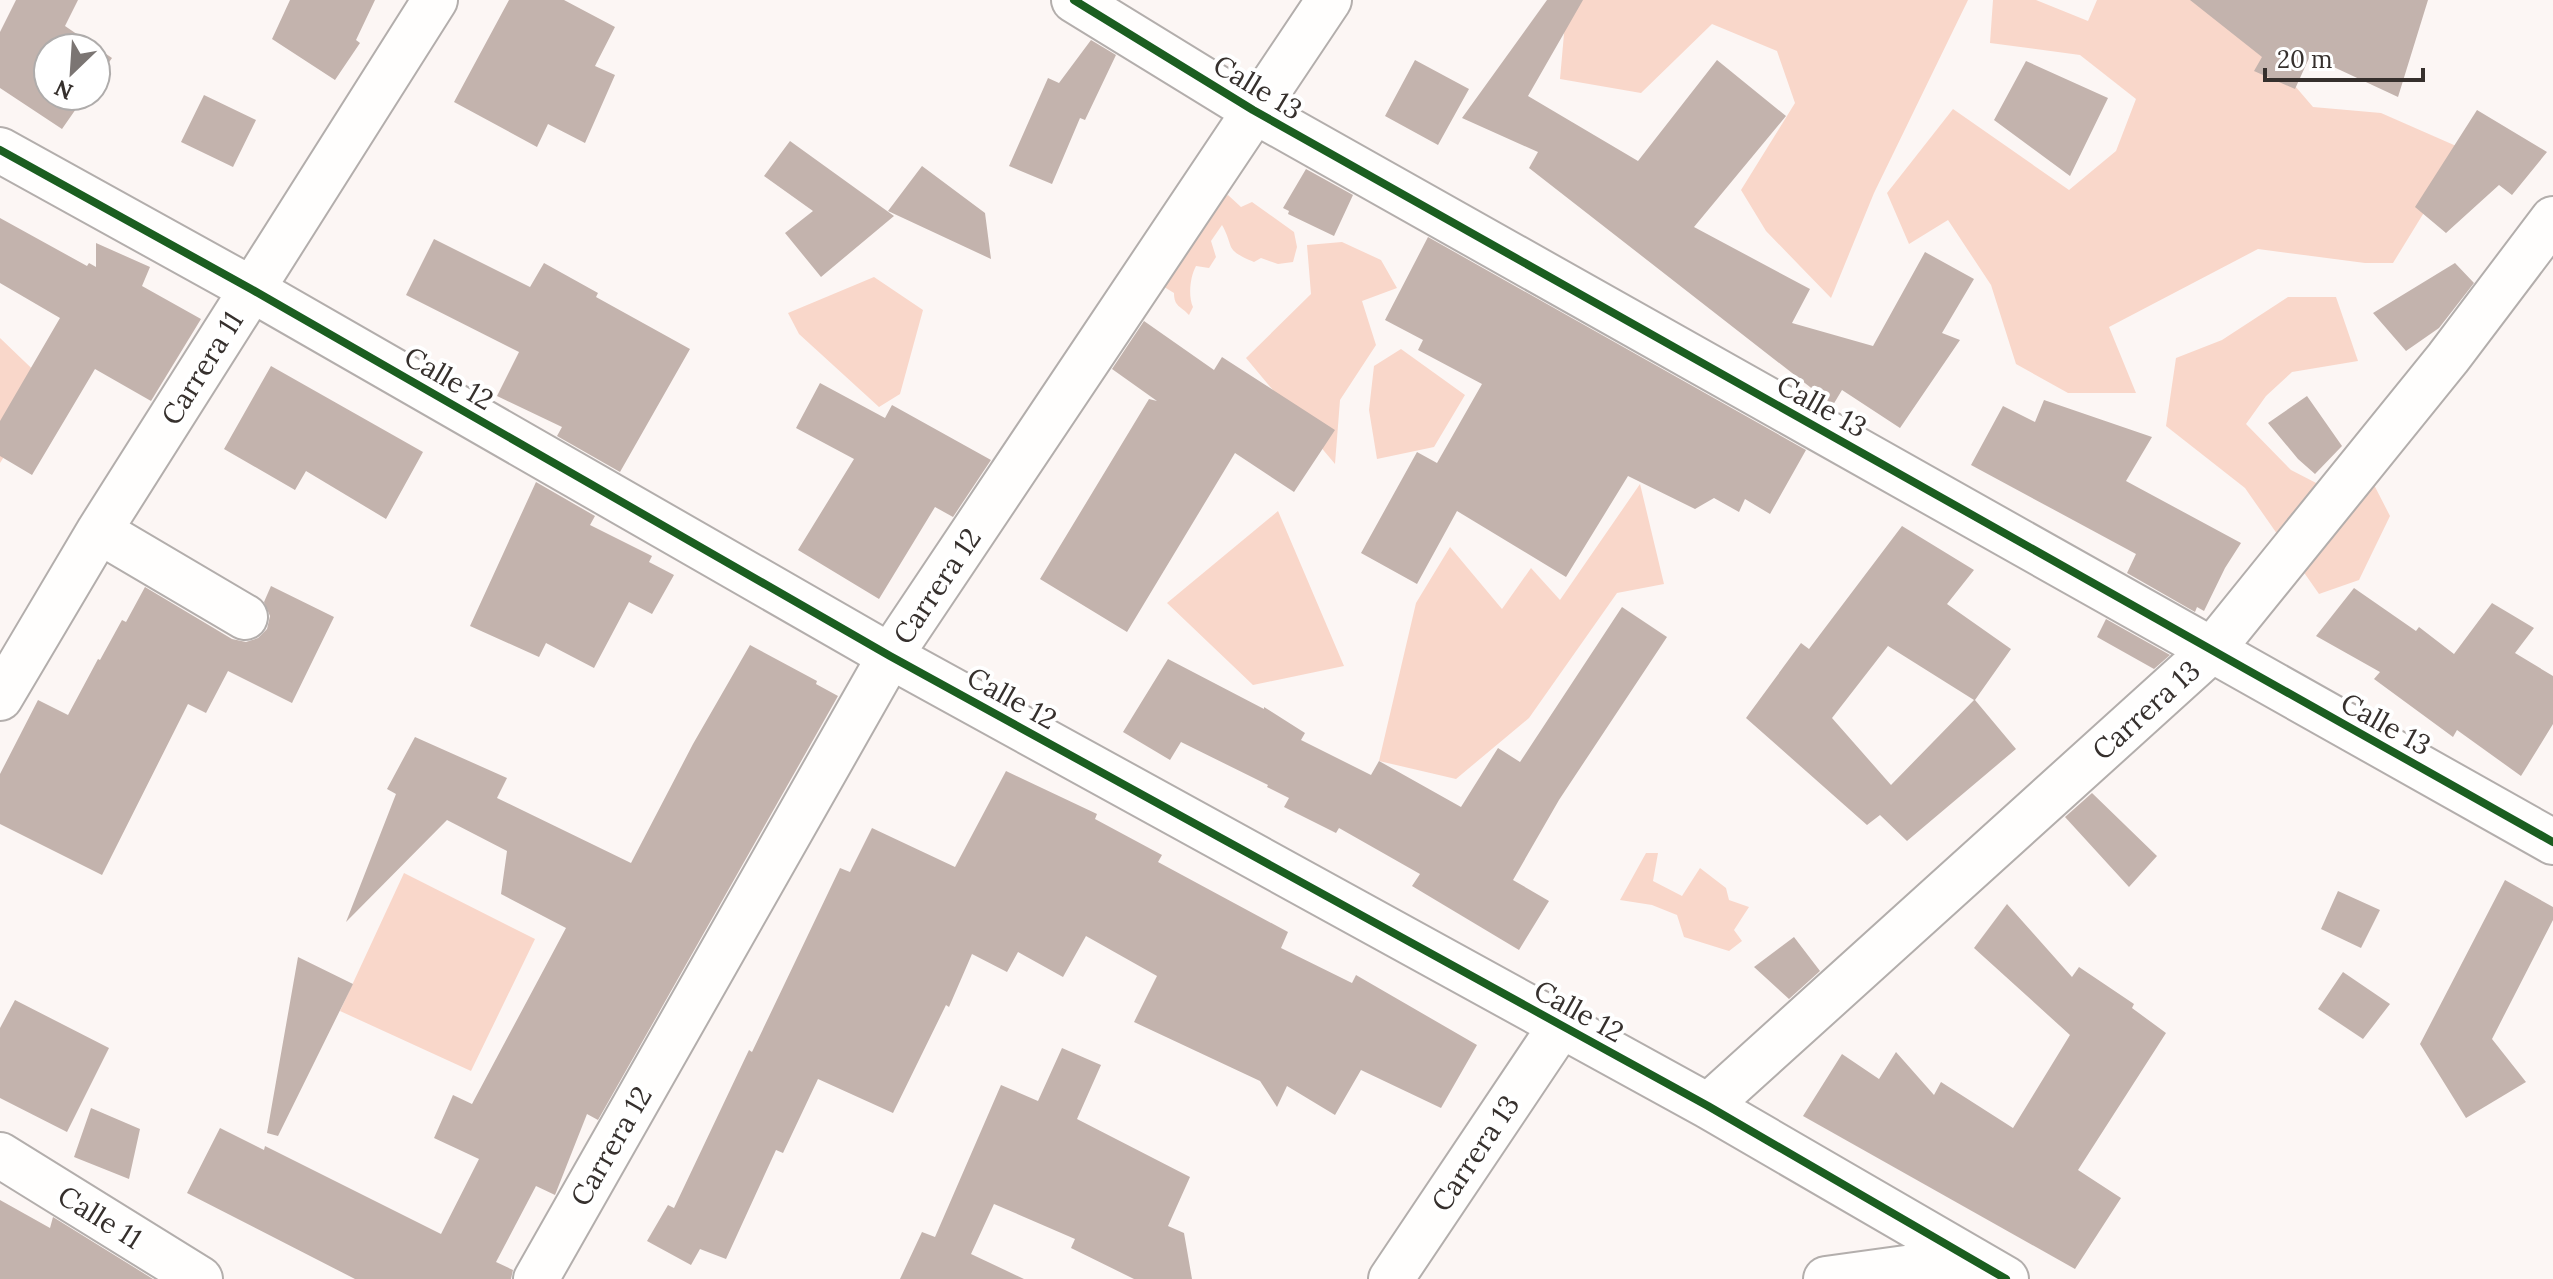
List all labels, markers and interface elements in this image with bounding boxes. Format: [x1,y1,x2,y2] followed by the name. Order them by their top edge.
[32,32,112,112] north arrow
[2265,32,2423,82] scale bar
[2277,44,2333,75] text: 20 m
[1207,46,1309,128] street label: Calle 13
[50,74,77,106] text: N
[153,304,251,432] street label: Carrera 11
[398,338,500,418] street label: Calle 12
[1771,367,1873,445] street label: Calle 13
[885,521,989,651] street label: Carrera 12
[2085,652,2207,768] street label: Carrera 13
[961,659,1063,737] street label: Calle 12
[2335,685,2437,763] street label: Calle 13
[1528,972,1630,1050] street label: Calle 12
[562,1080,660,1212] street label: Carrera 12
[1423,1088,1527,1218] street label: Carrera 13
[51,1177,149,1257] street label: Calle 11

